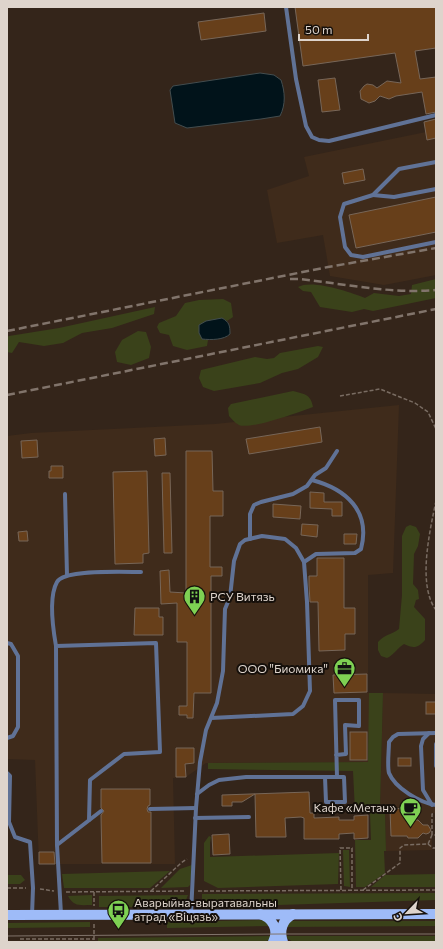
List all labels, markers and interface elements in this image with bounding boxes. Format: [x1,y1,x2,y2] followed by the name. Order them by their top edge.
[299,16,368,42] scale bar
[305,22,333,36] text: 50 m
[181,584,207,617] building icon: РСУ Витязь
[210,589,275,603] place label: РСУ Витязь
[331,656,357,689] office icon: ООО "Биомика"
[238,661,328,675] place label: ООО "Биомика"
[398,795,424,828] cafe icon: Кафе «Метан»
[314,800,396,814] place label: Кафе «Метан»
[387,893,427,933] north arrow
[134,895,277,923] place label: Аварыйна-выратавальны атрад «Віцязь»
[106,897,132,930] bus stop icon: Аварыйна-выратавальны атрад «Віцязь»
[390,911,405,924] text: С

